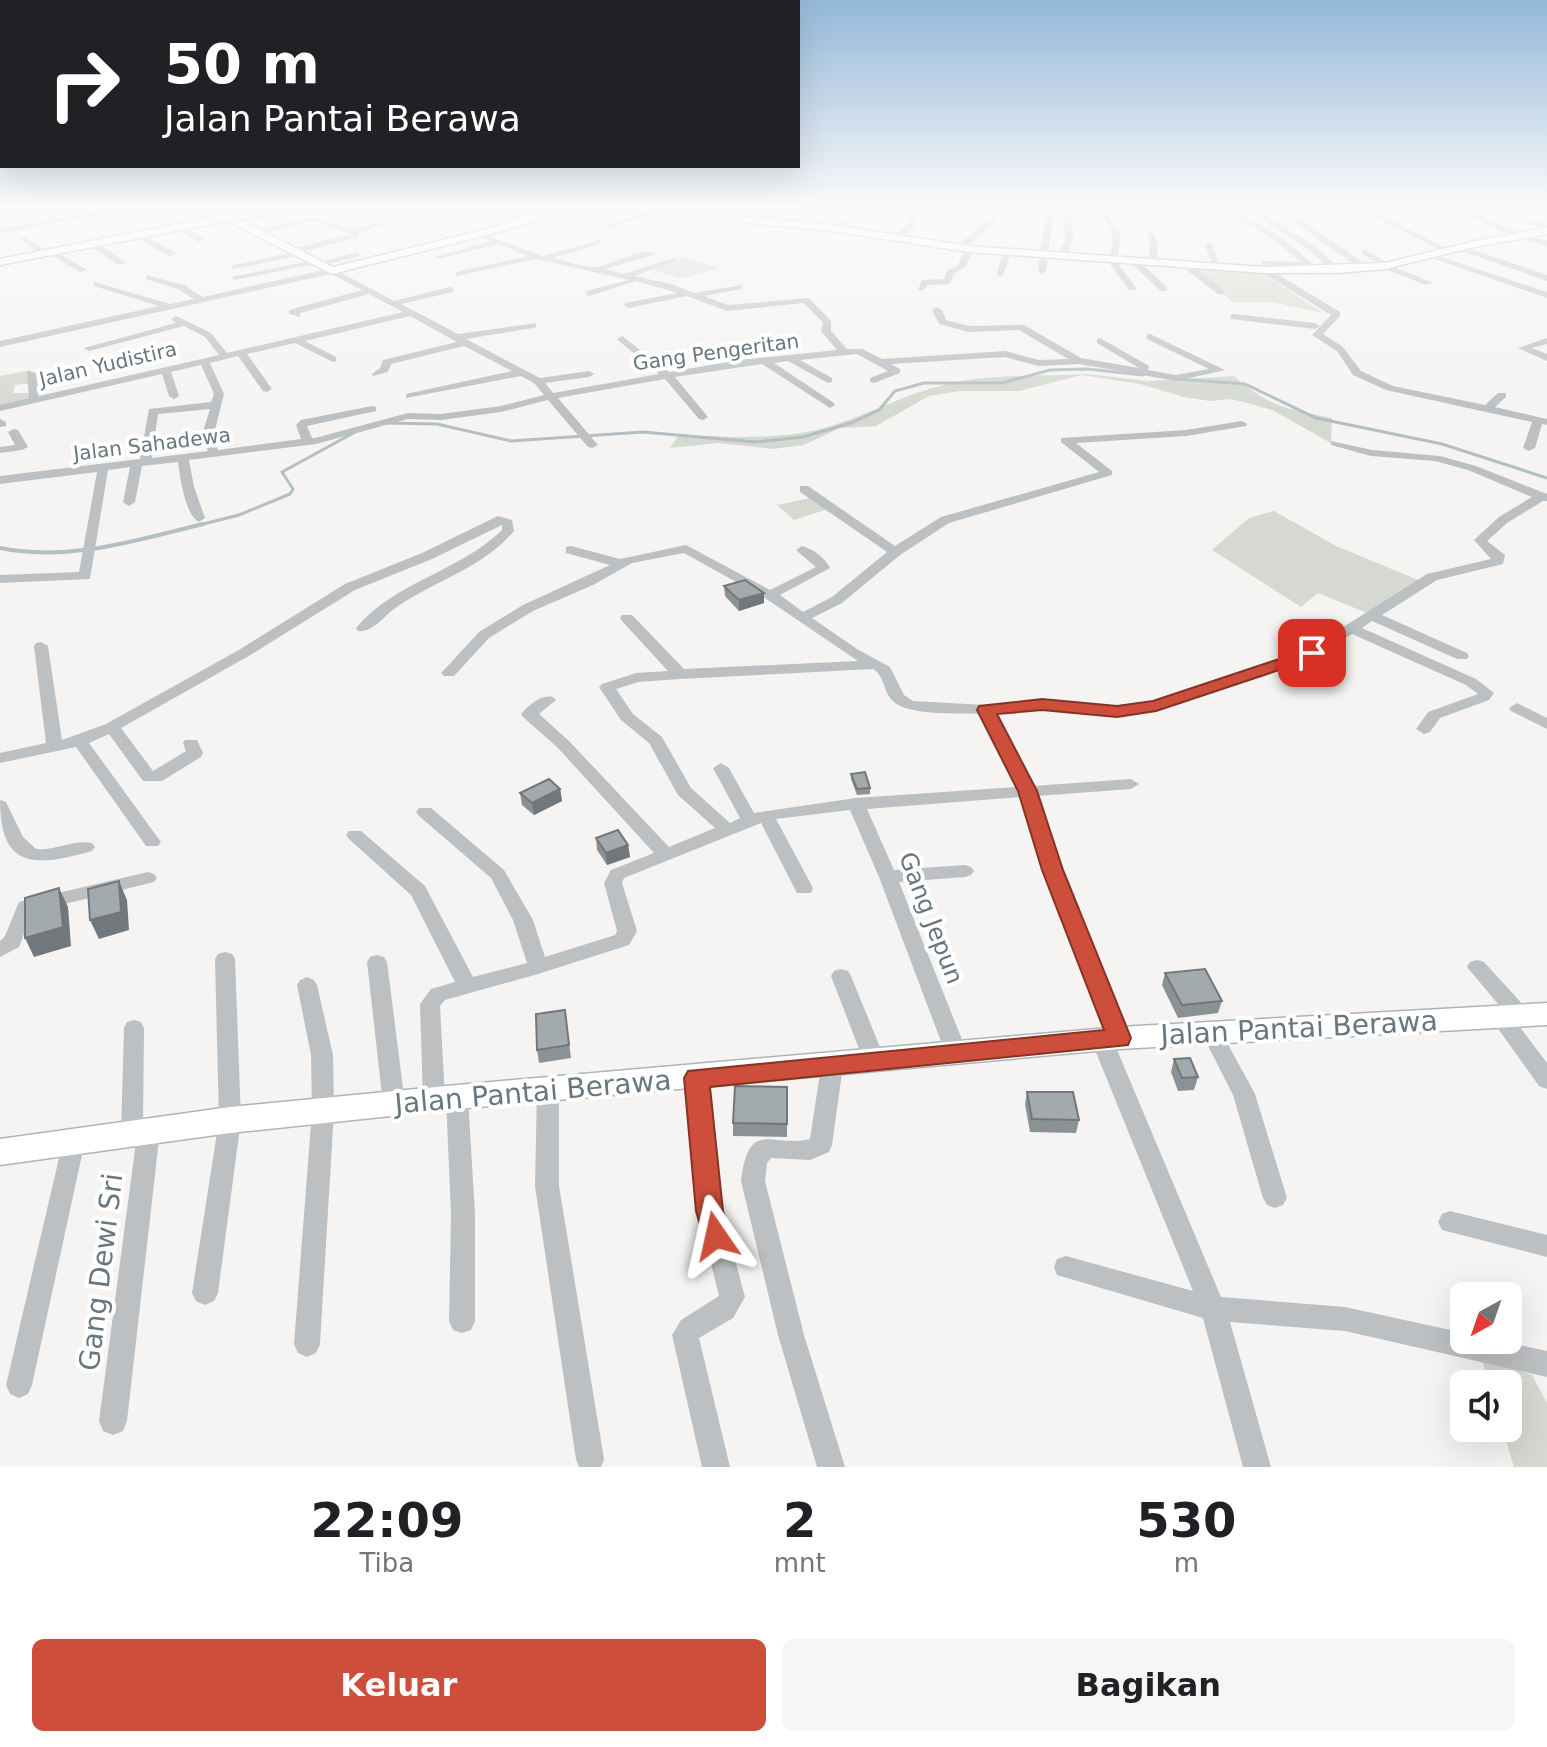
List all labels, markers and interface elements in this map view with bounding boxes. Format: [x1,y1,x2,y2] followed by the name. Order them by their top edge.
[164,31,320,96] text: 50 m
[32,32,136,136] icon: right
[164,98,521,139] text: Jalan Pantai Berawa
[631,328,801,376] street label: Gang Pengeritan
[35,337,179,392] street label: Jalan Yudistira
[70,422,232,466] street label: Jalan Sahadewa
[1278,619,1346,687] pin
[1290,631,1334,675] icon: arrive
[893,848,969,988] street label: Gang Jepun
[1158,1004,1438,1052] street label: Jalan Pantai Berawa
[391,1063,673,1121] street label: Jalan Pantai Berawa
[73,1171,129,1373] street label: Gang Dewi Sri
[674,1194,758,1278] position arrow
[1450,1282,1522,1354] north arrow
[1450,1282,1522,1442] map controls
[1450,1370,1522,1442] button: sound
[311,1492,463,1548] text: 22:09
[783,1492,817,1548] text: 2
[1136,1492,1237,1548] text: 530
[360,1548,414,1578] text: Tiba
[774,1548,826,1578] text: mnt
[1174,1548,1199,1578] text: m
[32,1639,766,1731] button: Keluar
[782,1639,1515,1731] button: Bagikan

